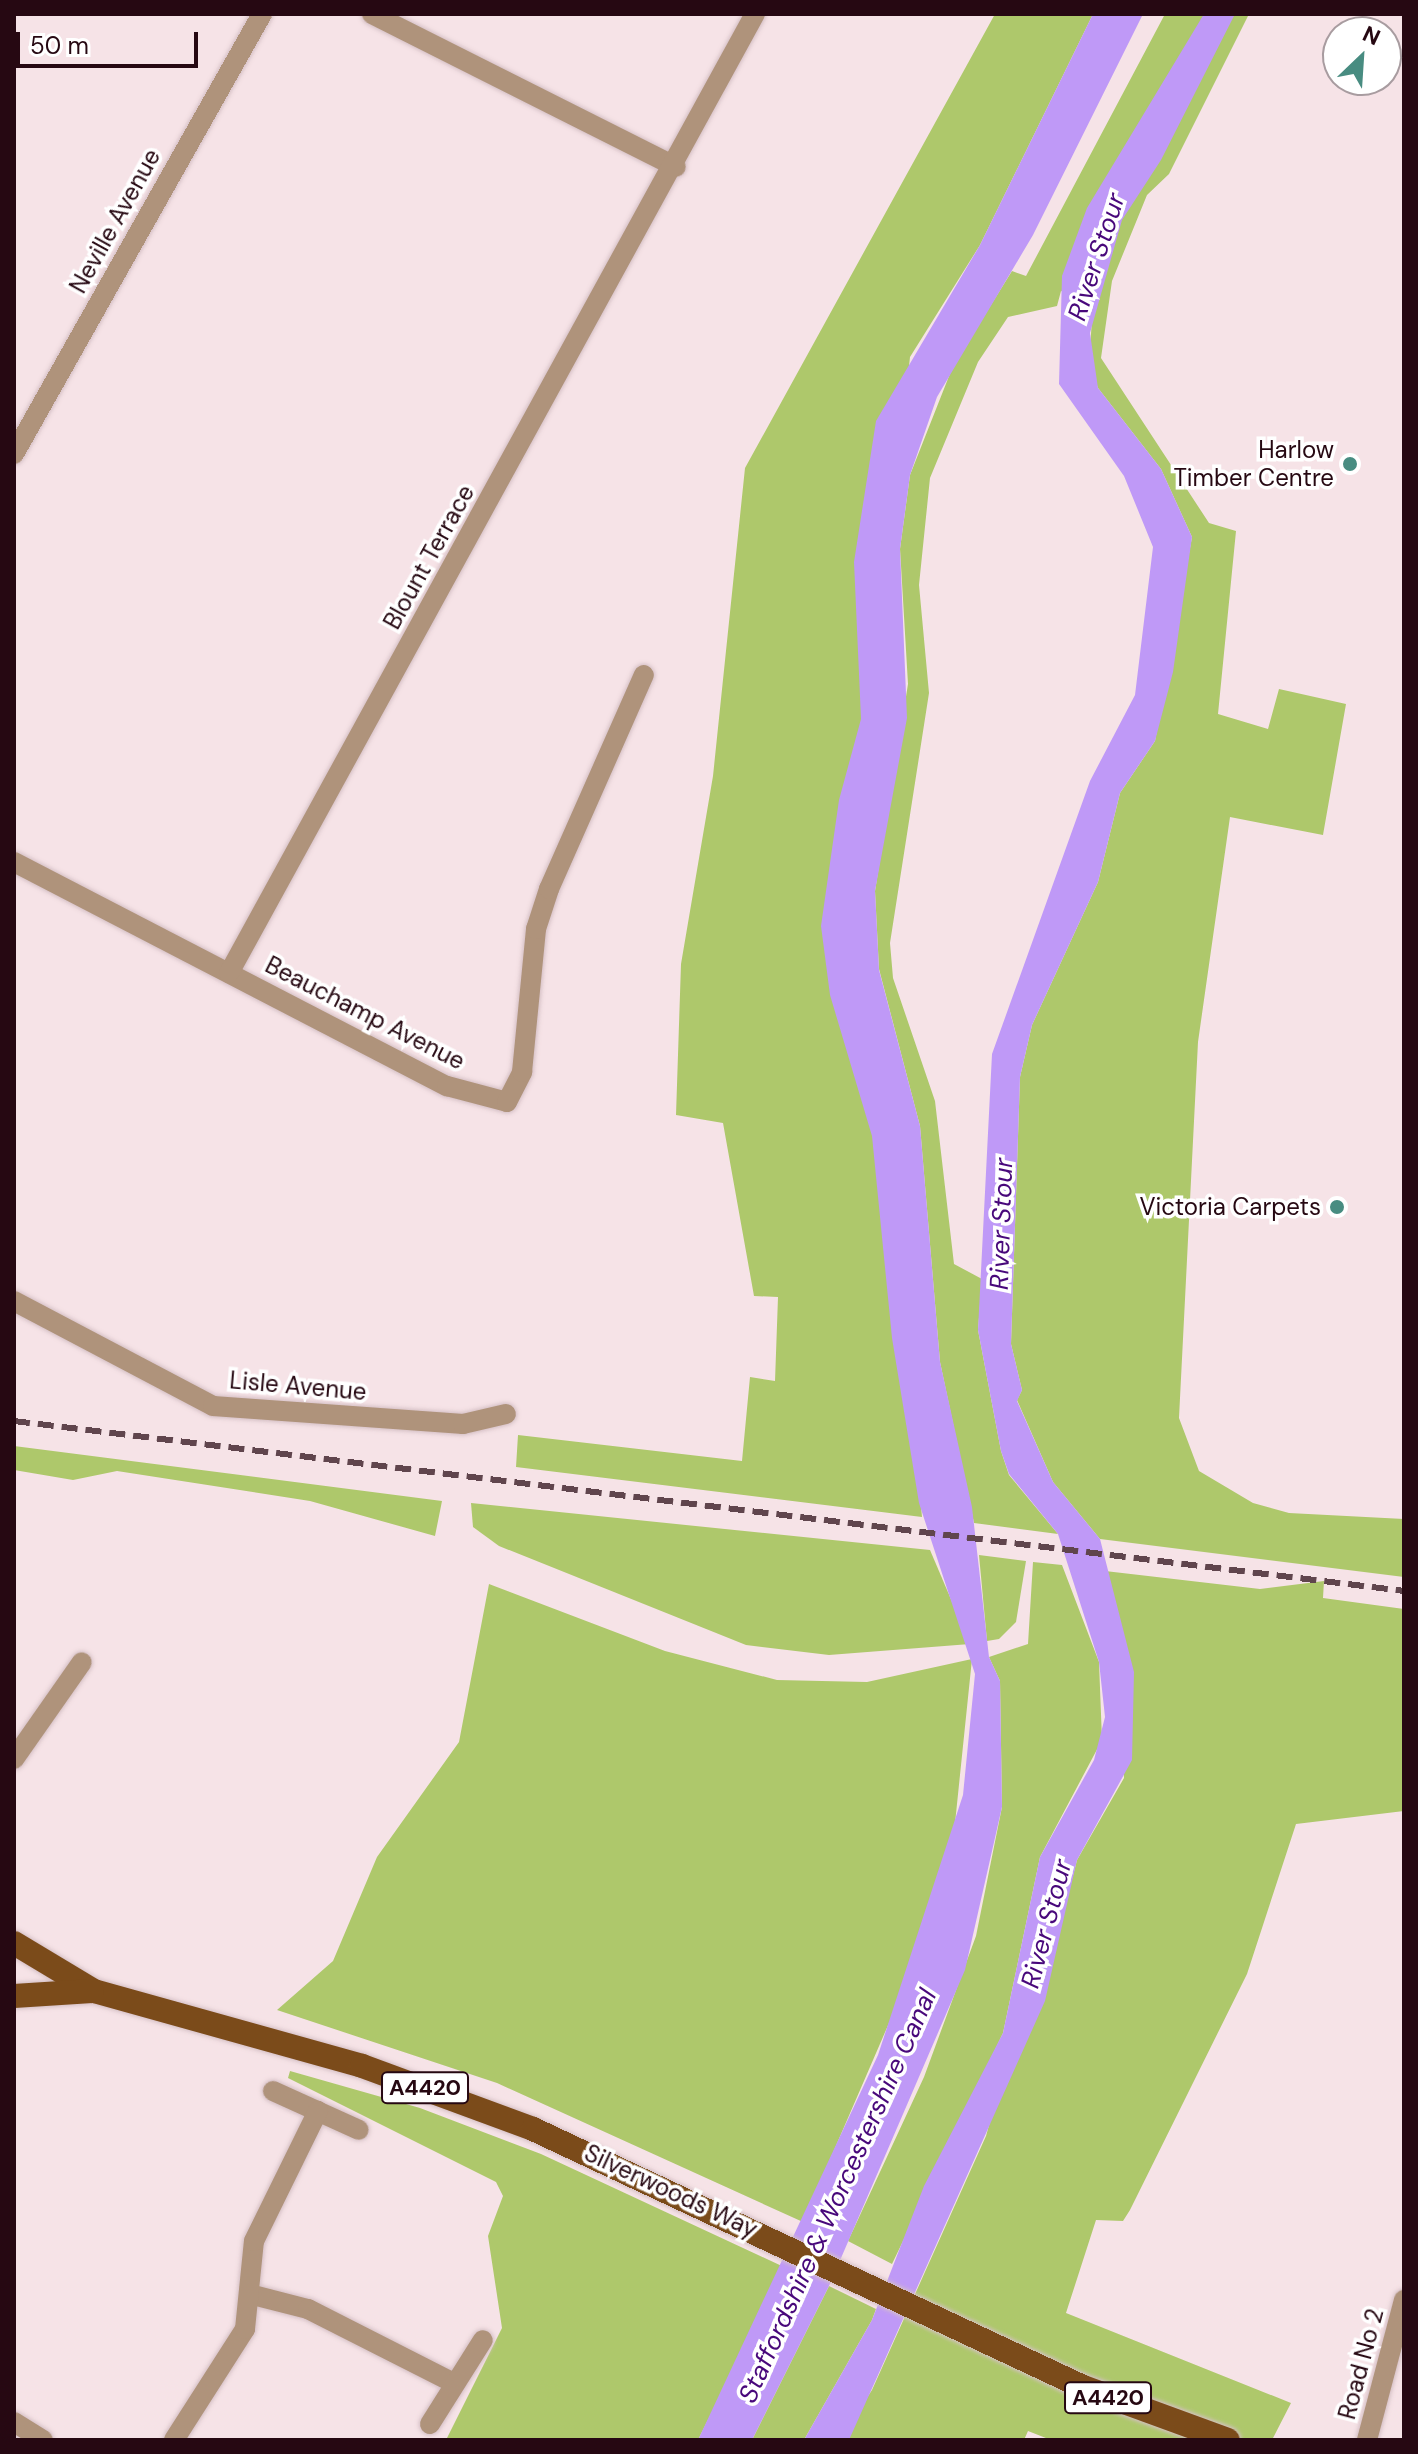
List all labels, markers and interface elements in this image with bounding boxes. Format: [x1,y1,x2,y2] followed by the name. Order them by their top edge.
[20,16,202,66] scale bar
[1322,16,1402,96] north arrow
[1358,19,1385,52] text: N
[30,30,89,61] text: 50 m
[64,144,166,298] street label: Neville Avenue
[1062,189,1132,325] water label: River Stour
[1173,436,1334,492] place label: Harlow Timber Centre
[1341,455,1359,473] marker: Harlow Timber Centre
[378,480,480,634] street label: Blount Terrace
[261,950,469,1076] street label: Beauchamp Avenue
[984,1157,1020,1291] water label: River Stour
[1140,1193,1321,1221] place label: Victoria Carpets
[1328,1198,1346,1216] marker: Victoria Carpets
[228,1366,368,1406] street label: Lisle Avenue
[1015,1856,1079,1992] water label: River Stour
[732,1984,944,2408] water label: Staffordshire & Worcestershire Canal
[381,2070,469,2106] road number: A4420
[580,2138,762,2244] street label: Silverwoods Way
[1332,2306,1390,2422] street label: Road No 2
[1064,2380,1152,2416] road number: A4420

